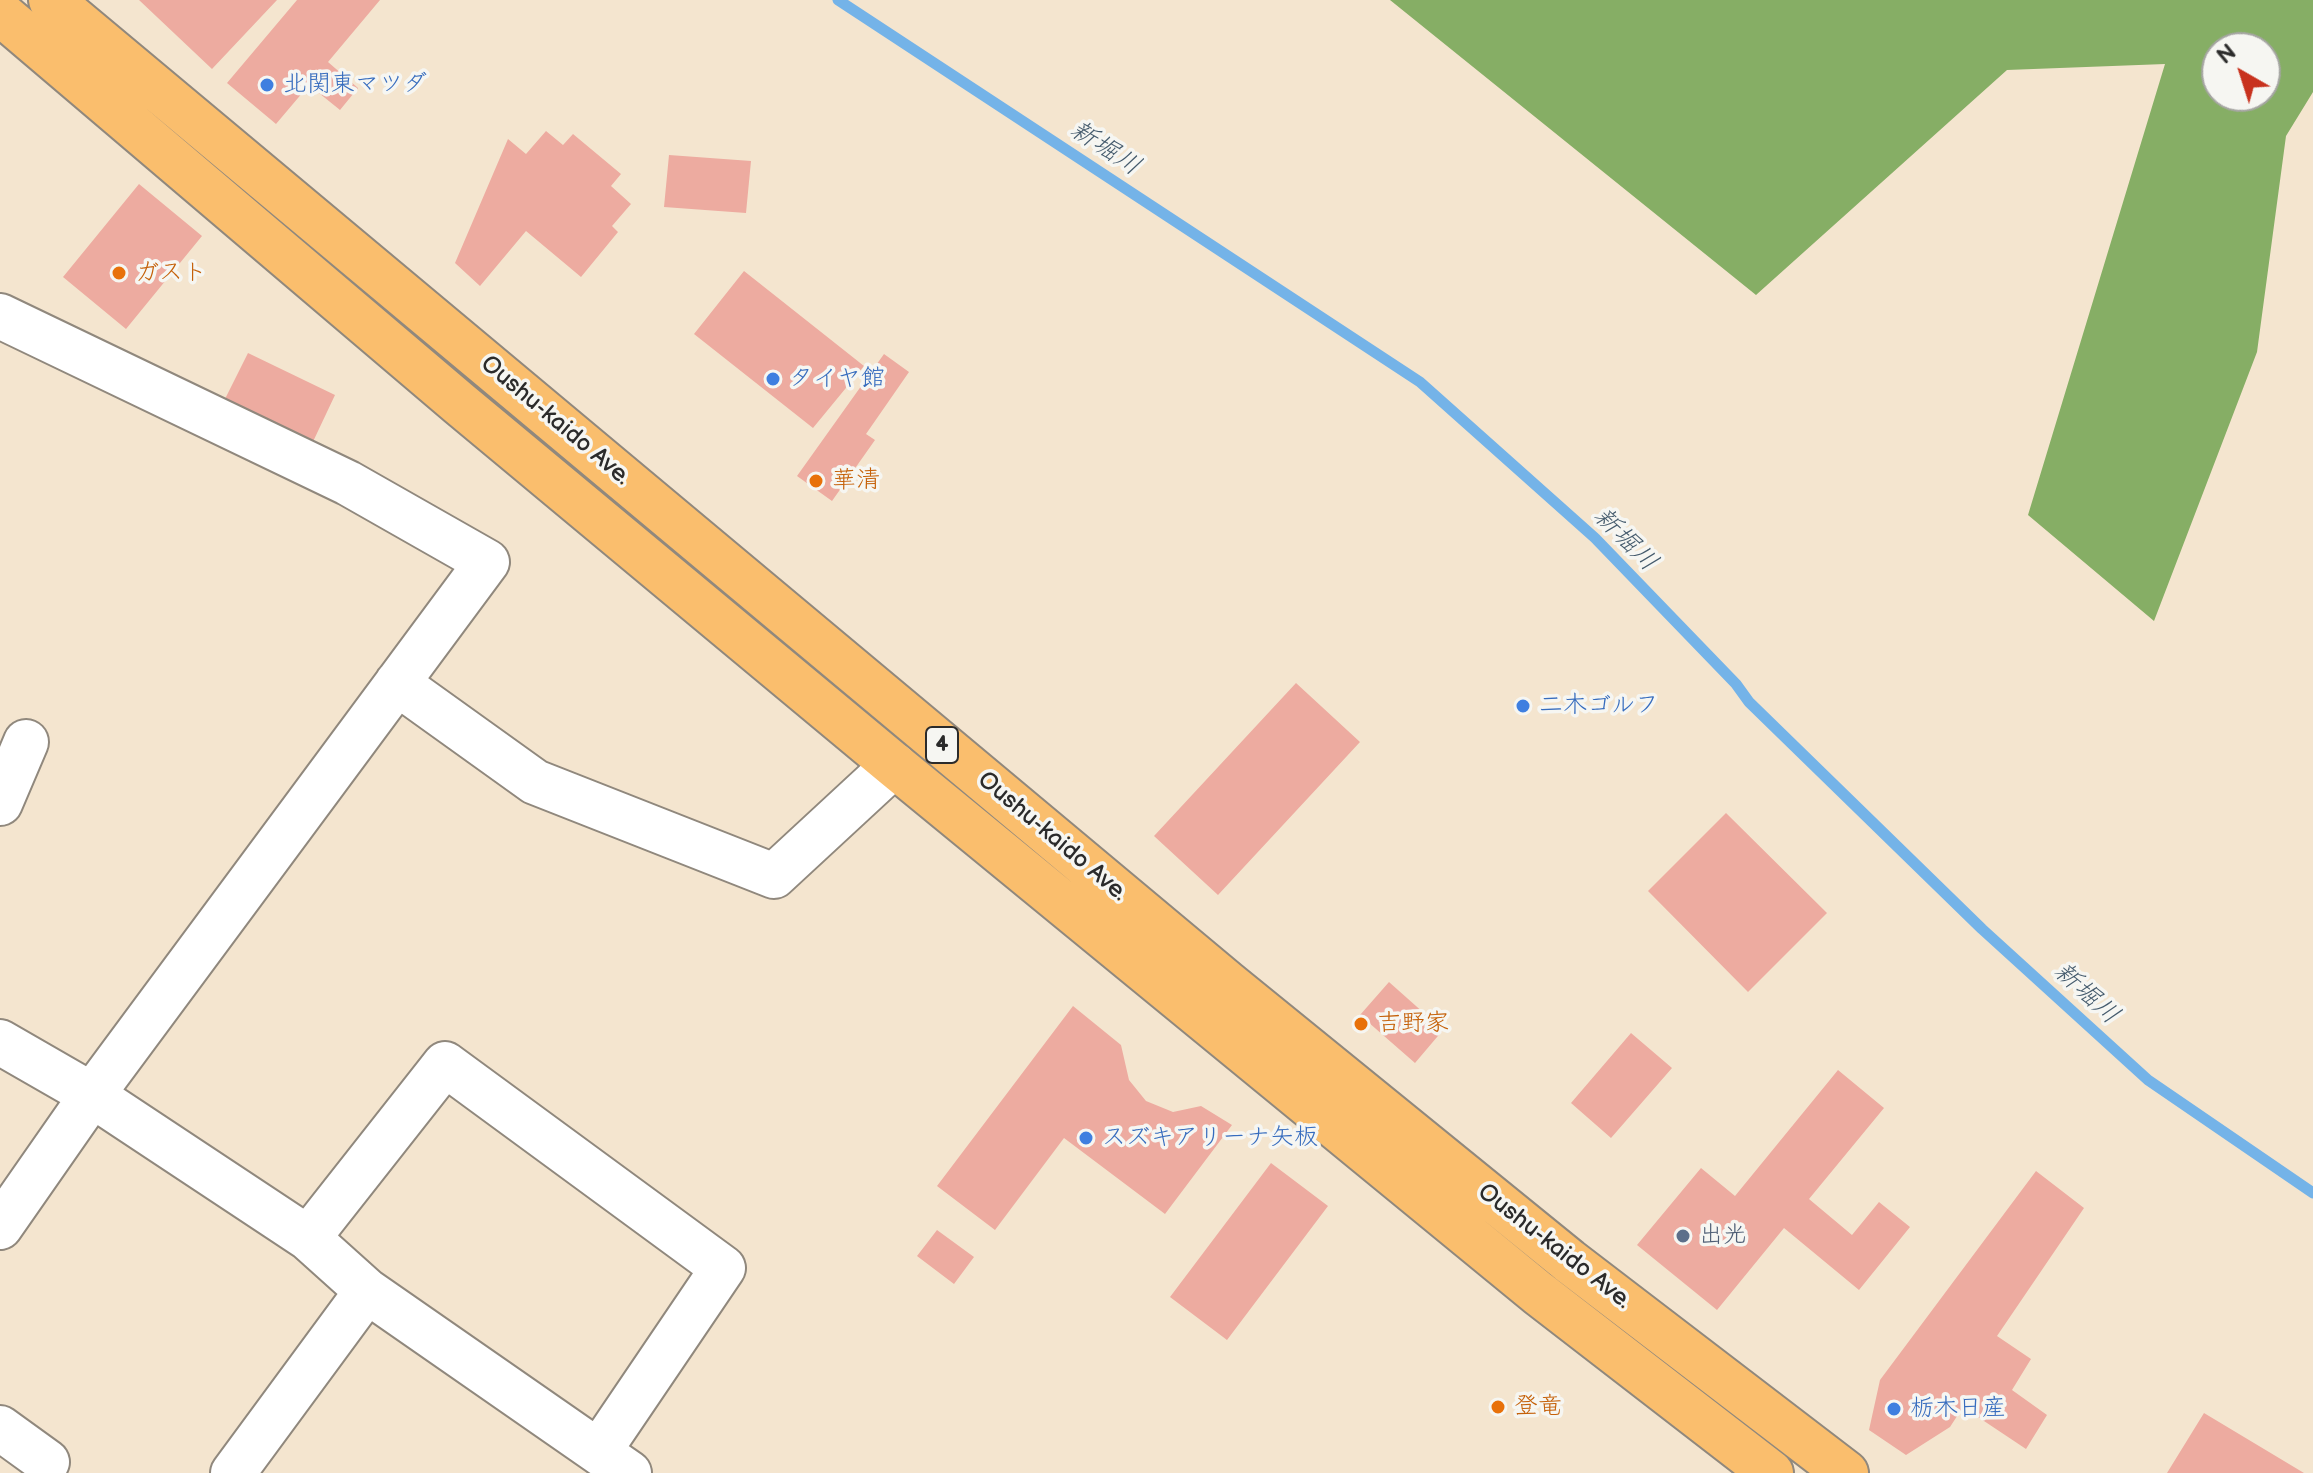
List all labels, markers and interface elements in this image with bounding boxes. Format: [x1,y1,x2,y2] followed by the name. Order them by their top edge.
[2201,32,2281,112] north arrow
[2212,39,2242,70] text: N
[283,71,427,99] place label: 北関東マツダ
[258,76,276,94] marker: 北関東マツダ
[1064,115,1146,183] water label: 新堀川
[135,259,207,287] place label: ガスト
[110,264,128,282] marker: ガスト
[474,350,636,492] street label: Oushu-kaido Ave.
[789,365,885,393] place label: タイヤ館
[764,370,782,388] marker: タイヤ館
[832,467,880,495] place label: 華清
[807,472,825,490] marker: 華清
[1586,501,1664,579] water label: 新堀川
[1539,692,1659,720] place label: 二木ゴルフ
[1514,697,1532,715] marker: 二木ゴルフ
[926,727,958,763] road number: 4
[971,766,1133,908] street label: Oushu-kaido Ave.
[2047,956,2125,1032] water label: 新堀川
[1377,1010,1449,1038] place label: 吉野家
[1352,1015,1370,1033] marker: 吉野家
[1102,1124,1318,1152] place label: スズキアリーナ矢板
[1077,1129,1095,1147] marker: スズキアリーナ矢板
[1472,1178,1636,1316] street label: Oushu-kaido Ave.
[1699,1222,1747,1250] place label: 出光
[1674,1227,1692,1245] marker: 出光
[1514,1393,1562,1421] place label: 登竜
[1910,1395,2006,1423] place label: 栃木日産
[1489,1398,1507,1416] marker: 登竜
[1885,1400,1903,1418] marker: 栃木日産

